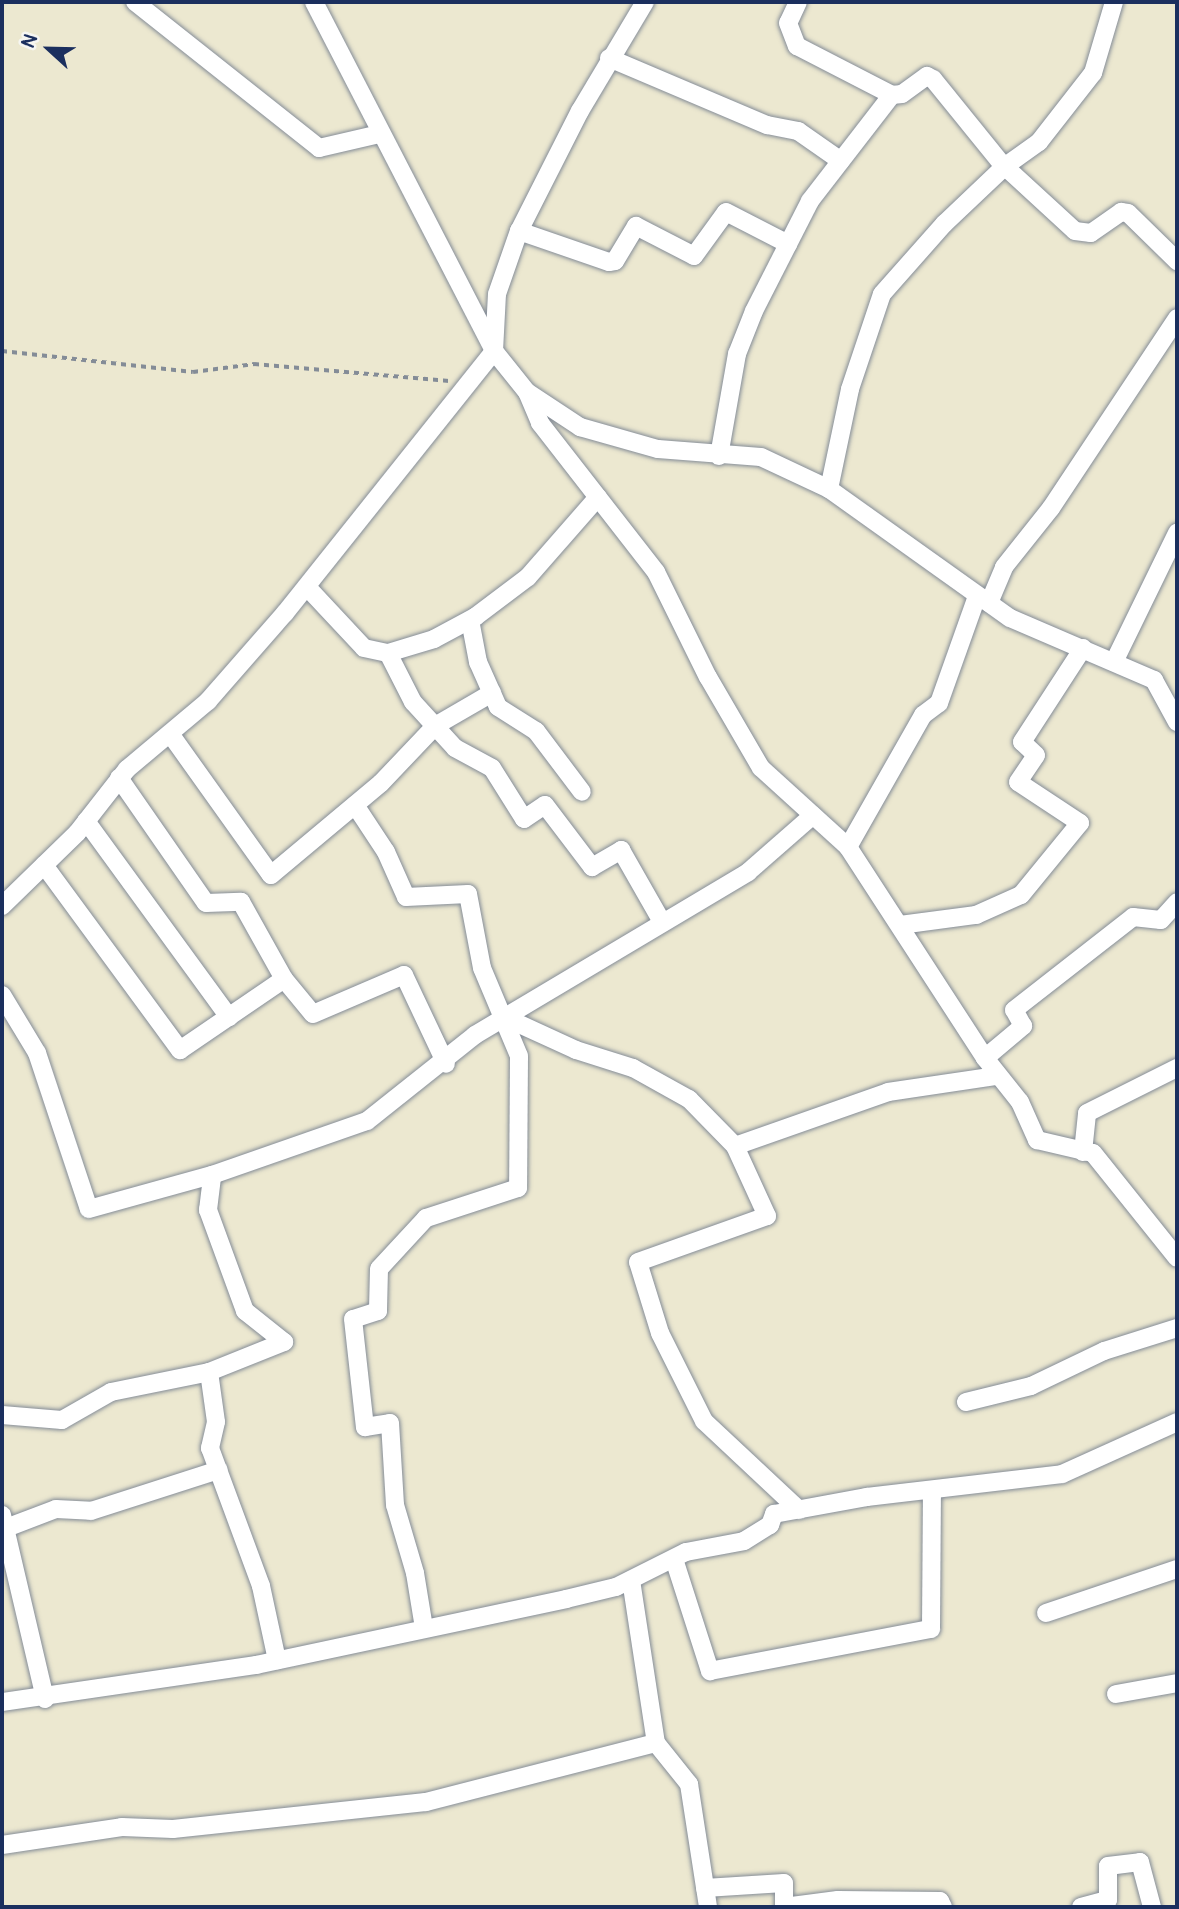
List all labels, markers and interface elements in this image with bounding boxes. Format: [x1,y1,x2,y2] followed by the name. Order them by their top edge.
[14,14,84,84] north arrow
[16,31,43,52] text: N

